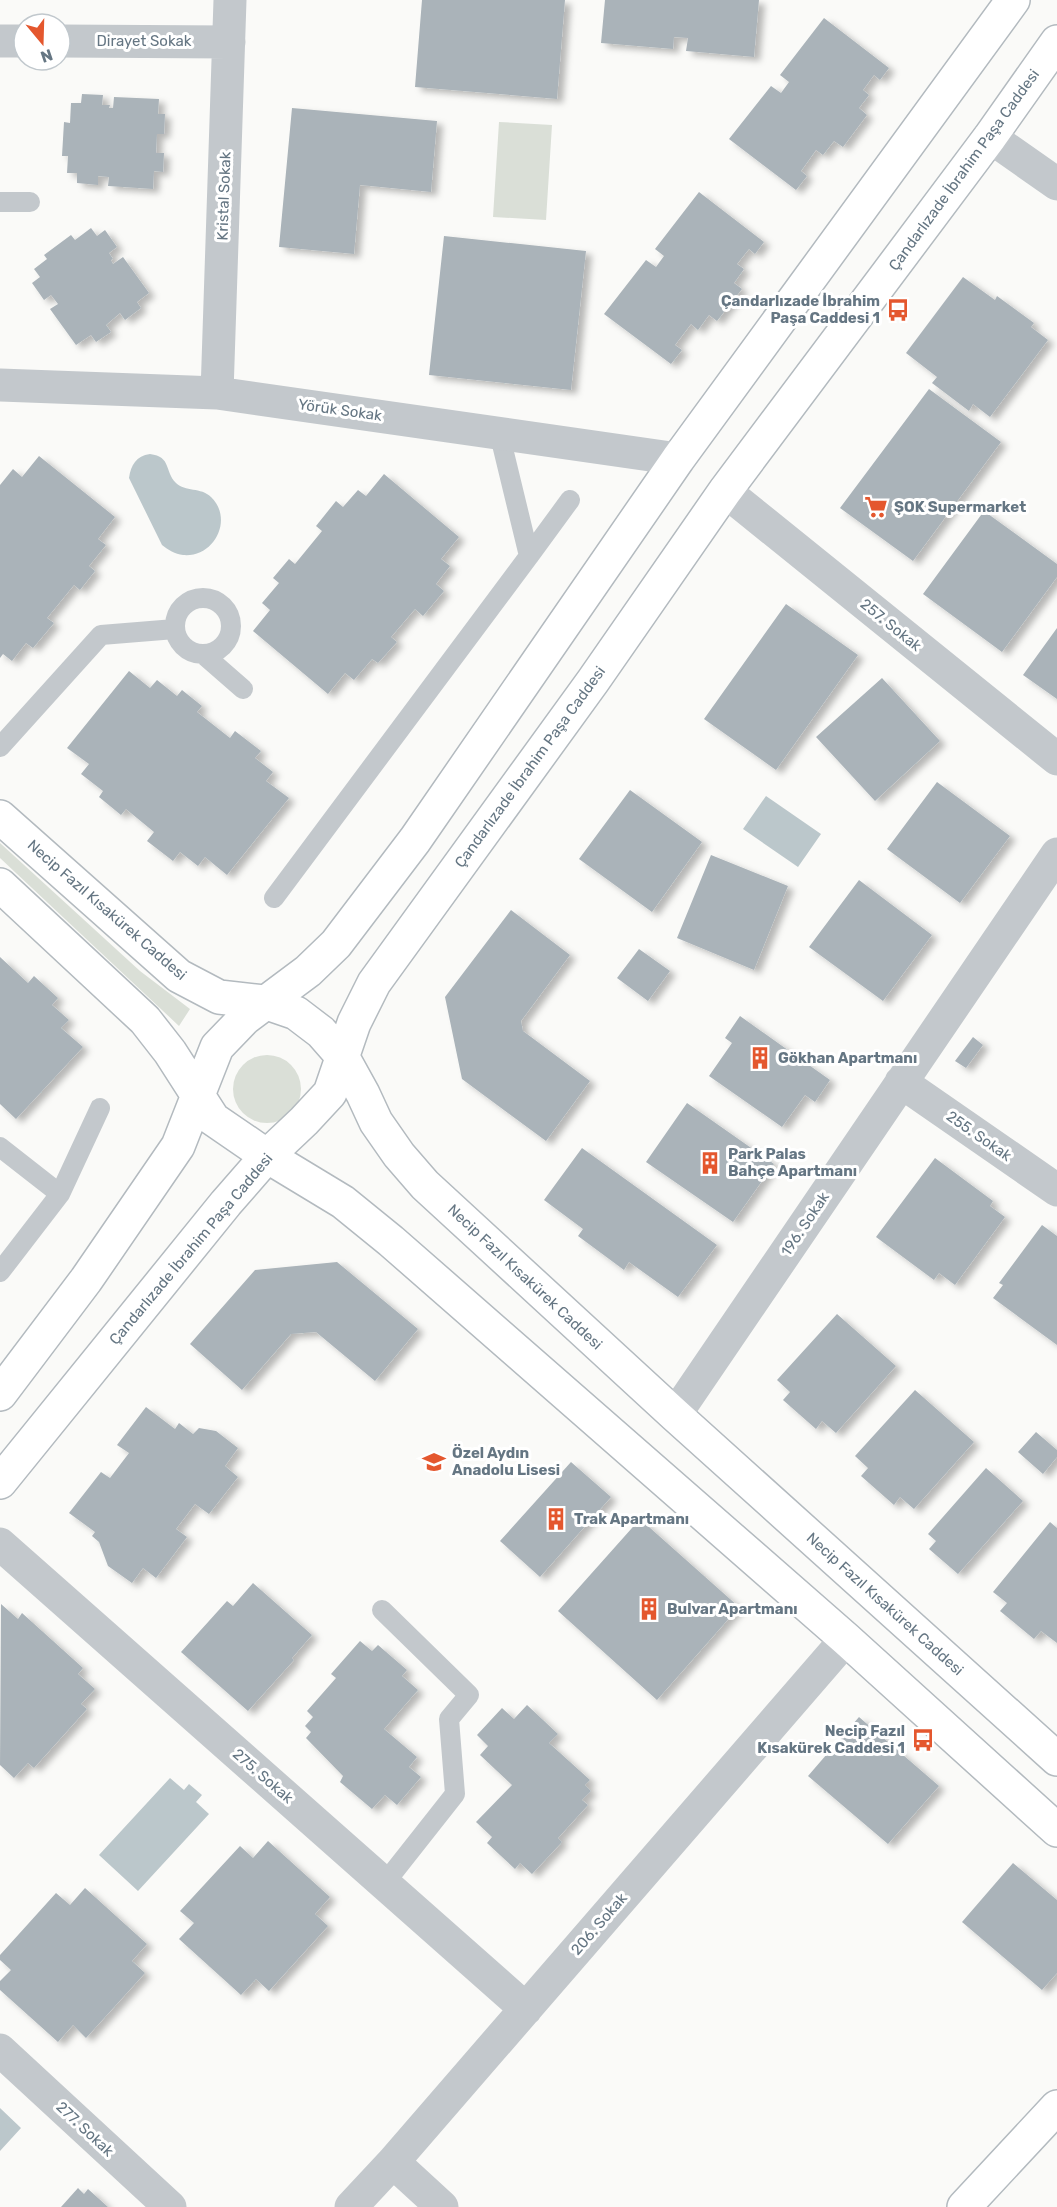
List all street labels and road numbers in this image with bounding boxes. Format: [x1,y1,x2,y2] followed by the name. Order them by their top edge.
[96,32,192,50] street label: Dirayet Sokak
[885,66,1043,274] street label: Çandarlızade İbrahim Paşa Caddesi
[213,151,235,241] street label: Kristal Sokak
[297,395,383,425] street label: Yörük Sokak
[857,595,925,655] street label: 257. Sokak
[451,663,609,871] street label: Çandarlızade İbrahim Paşa Caddesi
[24,836,190,984] street label: Necip Fazıl Kısakürek Caddesi
[943,1107,1015,1165] street label: 255. Sokak
[106,1150,276,1348] street label: Çandarlızade İbrahim Paşa Caddesi
[777,1188,833,1259] street label: 196. Sokak
[444,1201,606,1353] street label: Necip Fazıl Kısakürek Caddesi
[803,1529,967,1679] street label: Necip Fazıl Kısakürek Caddesi
[229,1745,297,1807] street label: 275. Sokak
[567,1889,631,1959] street label: 206. Sokak
[52,2098,118,2160] street label: 277. Sokak

